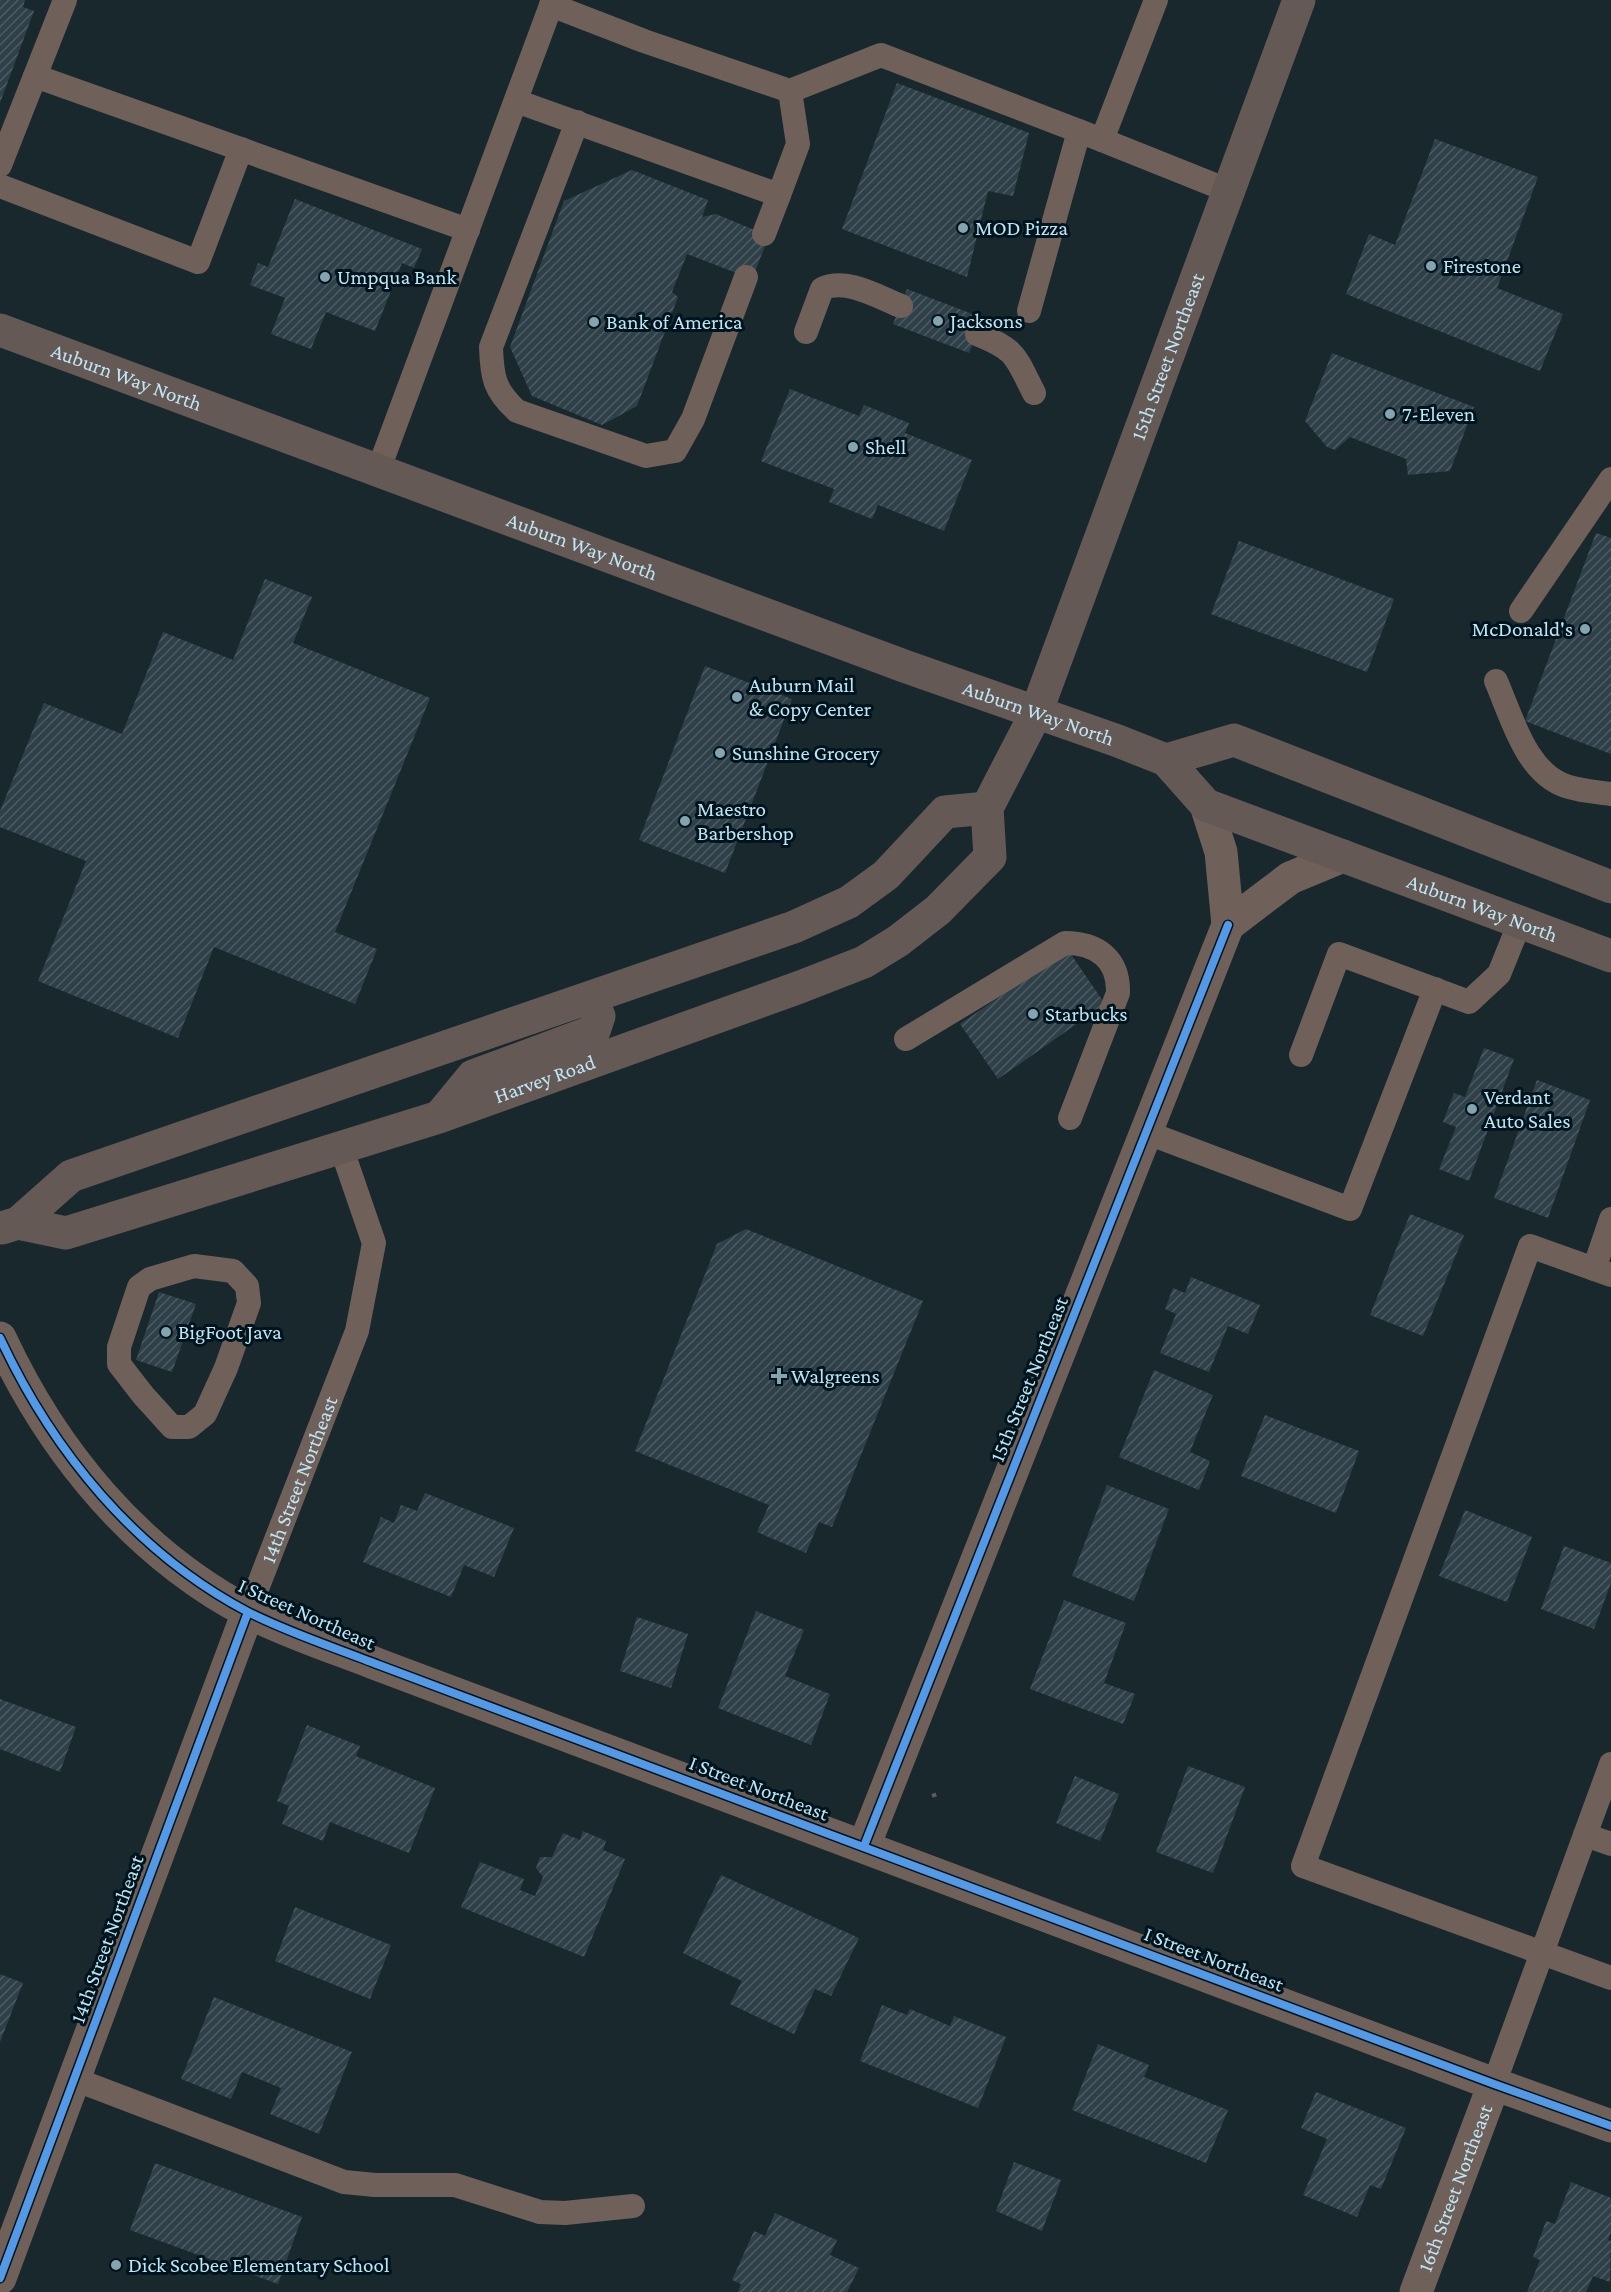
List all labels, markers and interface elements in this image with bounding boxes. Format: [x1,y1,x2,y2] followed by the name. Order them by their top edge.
[975,216,1068,240] place label: MOD Pizza
[956,221,970,235] marker: MOD Pizza
[1443,254,1521,278] place label: Firestone
[1424,259,1438,273] marker: Firestone
[337,265,457,289] place label: Umpqua Bank
[1126,269,1210,443] street label: 15th Street Northeast
[318,270,332,284] marker: Umpqua Bank
[948,309,1023,333] place label: Jacksons
[606,310,743,334] place label: Bank of America
[931,314,945,328] marker: Jacksons
[587,315,601,329] marker: Bank of America
[48,338,205,416] street label: Auburn Way North
[1402,402,1475,426] place label: 7-Eleven
[1383,407,1397,421] marker: 7-Eleven
[865,435,906,459] place label: Shell
[846,440,860,454] marker: Shell
[503,507,661,585] street label: Auburn Way North
[1472,617,1573,641] place label: McDonald's
[1578,622,1592,636] marker: McDonald's
[749,673,872,721] place label: Auburn Mail & Copy Center
[960,676,1118,751] street label: Auburn Way North
[730,690,744,704] marker: Auburn Mail & Copy Center
[732,741,880,765] place label: Sunshine Grocery
[713,746,727,760] marker: Sunshine Grocery
[697,797,794,845] place label: Maestro Barbershop
[678,814,692,828] marker: Maestro Barbershop
[1404,869,1561,947] street label: Auburn Way North
[1045,1002,1127,1026] place label: Starbucks
[1026,1007,1040,1021] marker: Starbucks
[491,1050,599,1108] street label: Harvey Road
[1484,1085,1571,1133] place label: Verdant Auto Sales
[1465,1102,1479,1116] marker: Verdant Auto Sales
[985,1292,1073,1465] street label: 15th Street Northeast
[178,1320,282,1344] place label: BigFoot Java
[159,1325,173,1339] marker: BigFoot Java
[791,1364,880,1388] place label: Walgreens
[772,1369,786,1383] marker: Walgreens
[256,1392,343,1566] street label: 14th Street Northeast
[235,1573,380,1655] street label: I Street Northeast
[686,1750,833,1826] street label: I Street Northeast
[65,1851,149,2026] street label: 14th Street Northeast
[1141,1921,1288,1997] street label: I Street Northeast
[1413,2100,1498,2275] street label: 16th Street Northeast
[128,2253,389,2277] place label: Dick Scobee Elementary School
[109,2258,123,2272] marker: Dick Scobee Elementary School

